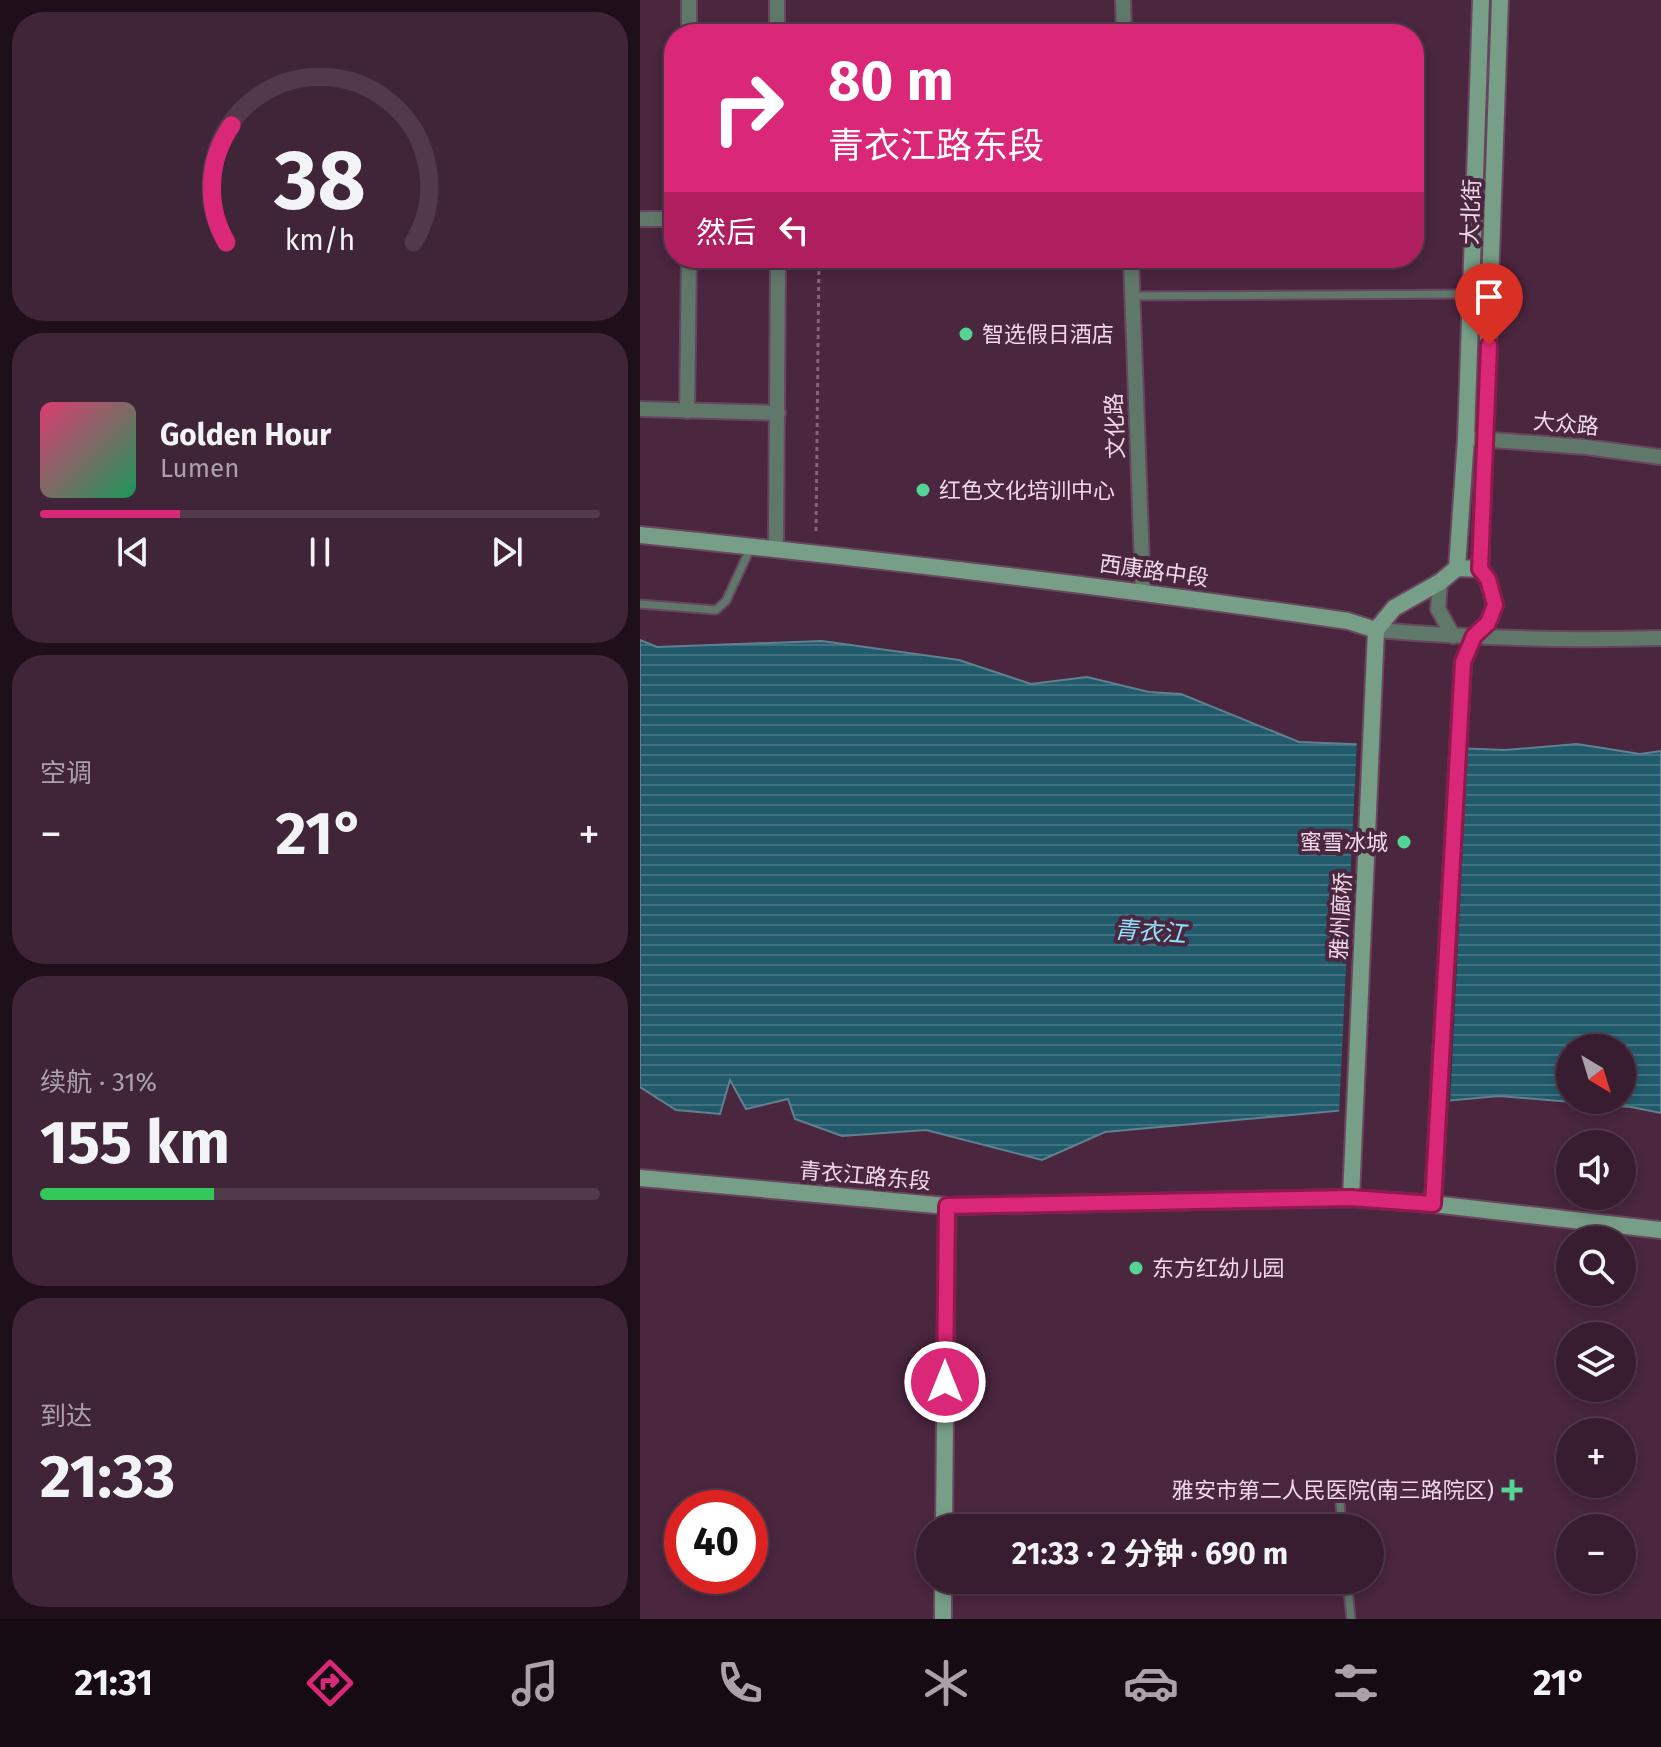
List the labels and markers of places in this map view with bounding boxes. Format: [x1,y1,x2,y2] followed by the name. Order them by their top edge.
[1455,263,1523,345] pin
[982,321,1114,348] place label: 智选假日酒店
[957,325,975,343] marker: 智选假日酒店
[939,477,1115,504] place label: 红色文化培训中心
[914,481,932,499] marker: 红色文化培训中心
[1300,829,1388,856] place label: 蜜雪冰城
[1395,833,1413,851] marker: 蜜雪冰城
[1152,1255,1284,1282] place label: 东方红幼儿园
[1127,1259,1145,1277] marker: 东方红幼儿园
[1172,1477,1494,1504] place label: 雅安市第二人民医院(南三路院区)
[1501,1479,1523,1501] marker: 雅安市第二人民医院(南三路院区)

